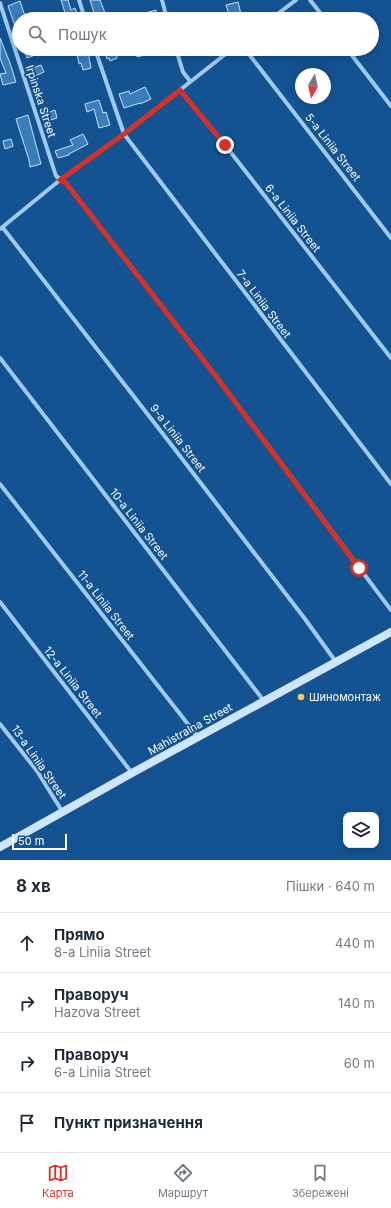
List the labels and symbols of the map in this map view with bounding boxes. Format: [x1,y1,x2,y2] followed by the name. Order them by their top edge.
[23,63,59,139] street label: Irpinska Street
[295,68,331,104] north arrow
[302,110,364,184] street label: 5-a Liniia Street
[216,136,234,154] route end
[262,181,324,255] street label: 6-a Liniia Street
[234,267,294,341] street label: 7-a Liniia Street
[147,401,209,475] street label: 9-a Liniia Street
[107,486,171,563] street label: 10-a Liniia Street
[350,559,368,577] route start
[75,567,138,643] street label: 11-a Liniia Street
[41,644,105,721] street label: 12-a Liniia Street
[309,690,381,704] place label: Шиномонтаж
[296,692,306,702] marker: Шиномонтаж
[145,700,235,758] street label: Mahistralna Street
[8,723,70,802] street label: 13-a Liniia Street
[12,832,67,851] scale bar

